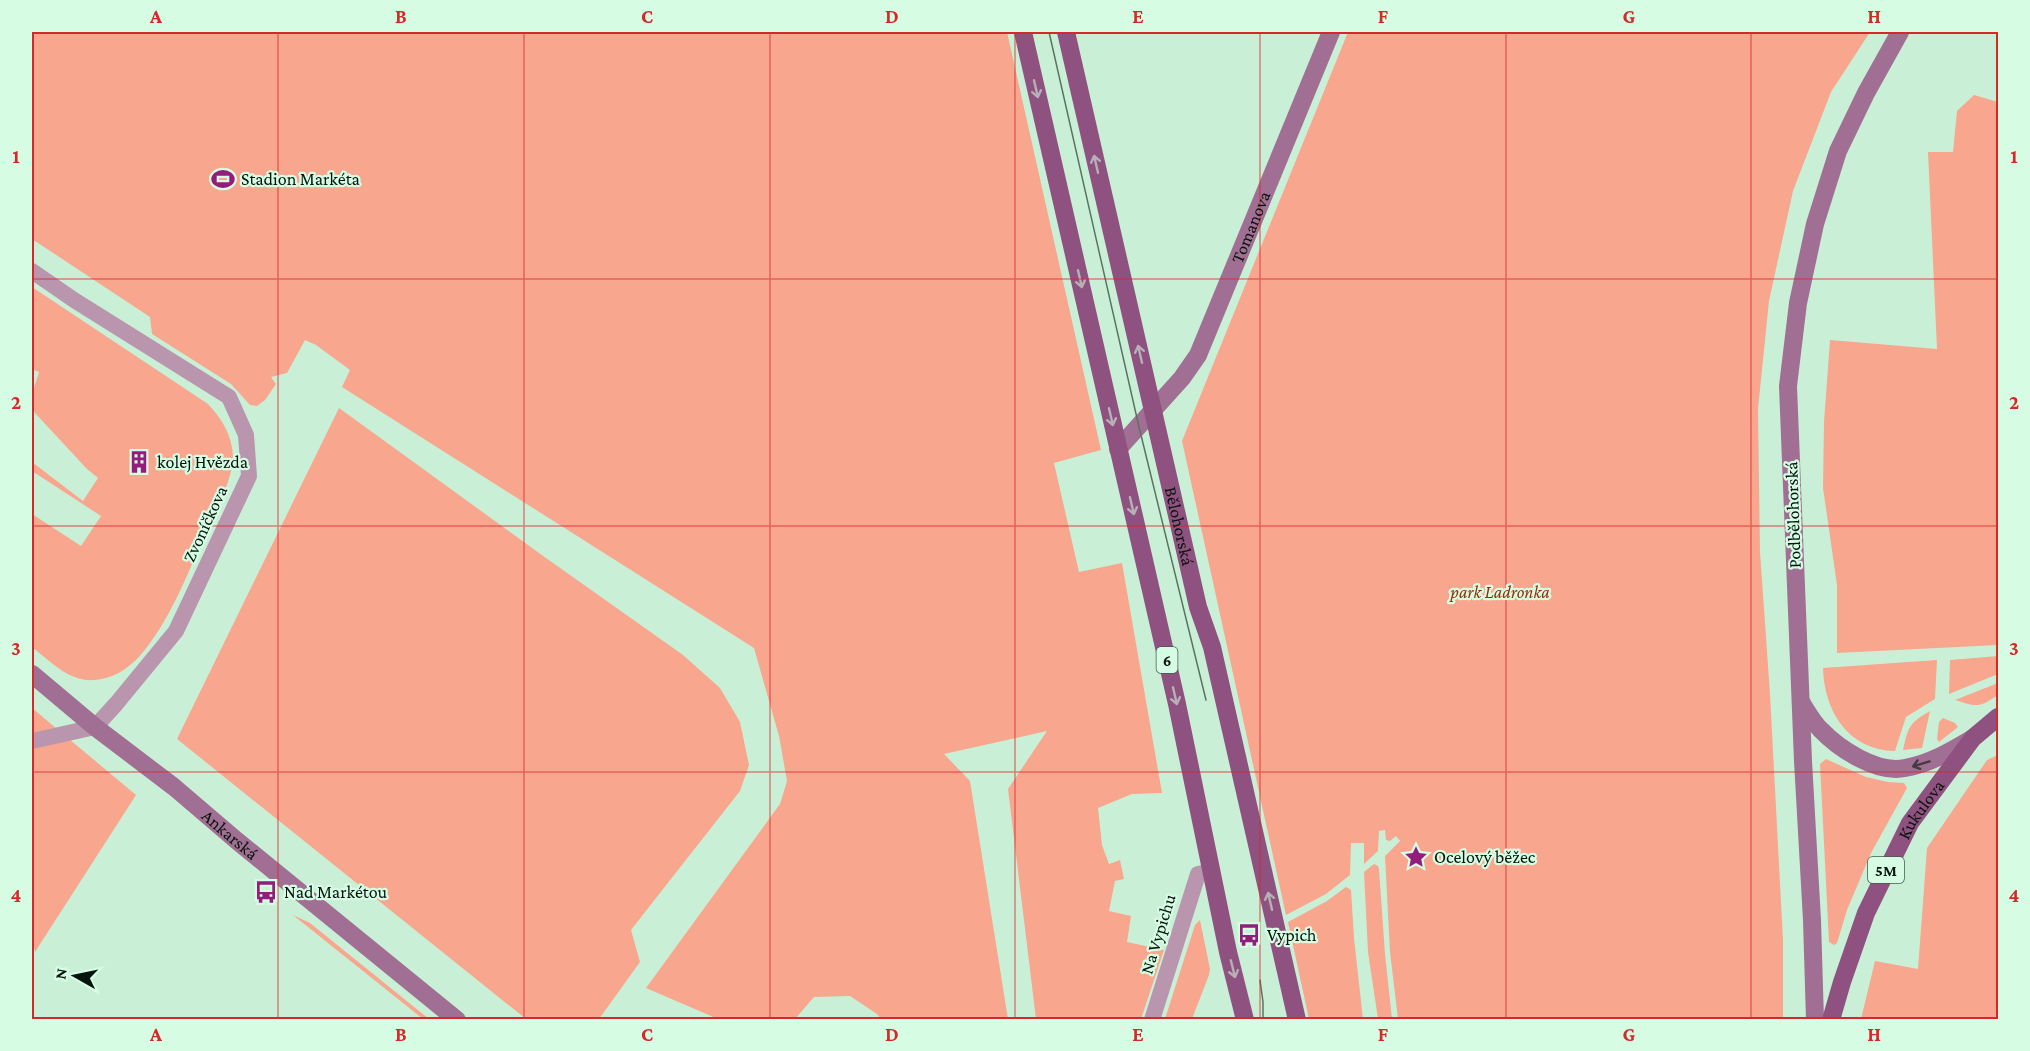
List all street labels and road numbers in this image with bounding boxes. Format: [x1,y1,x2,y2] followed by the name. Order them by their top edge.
[1227,188,1274,266] street label: Tomanova
[1781,461,1805,569] street label: Podbělohorská
[179,483,231,565] street label: Zvoníčkova
[1161,485,1198,567] street label: Bělohorská
[1156,647,1178,673] road number: 6
[1894,776,1948,842] street label: Kukulova
[198,805,262,864] street label: Ankarská
[1868,857,1904,883] road number: 5M
[1136,891,1180,976] street label: Na Vypichu

